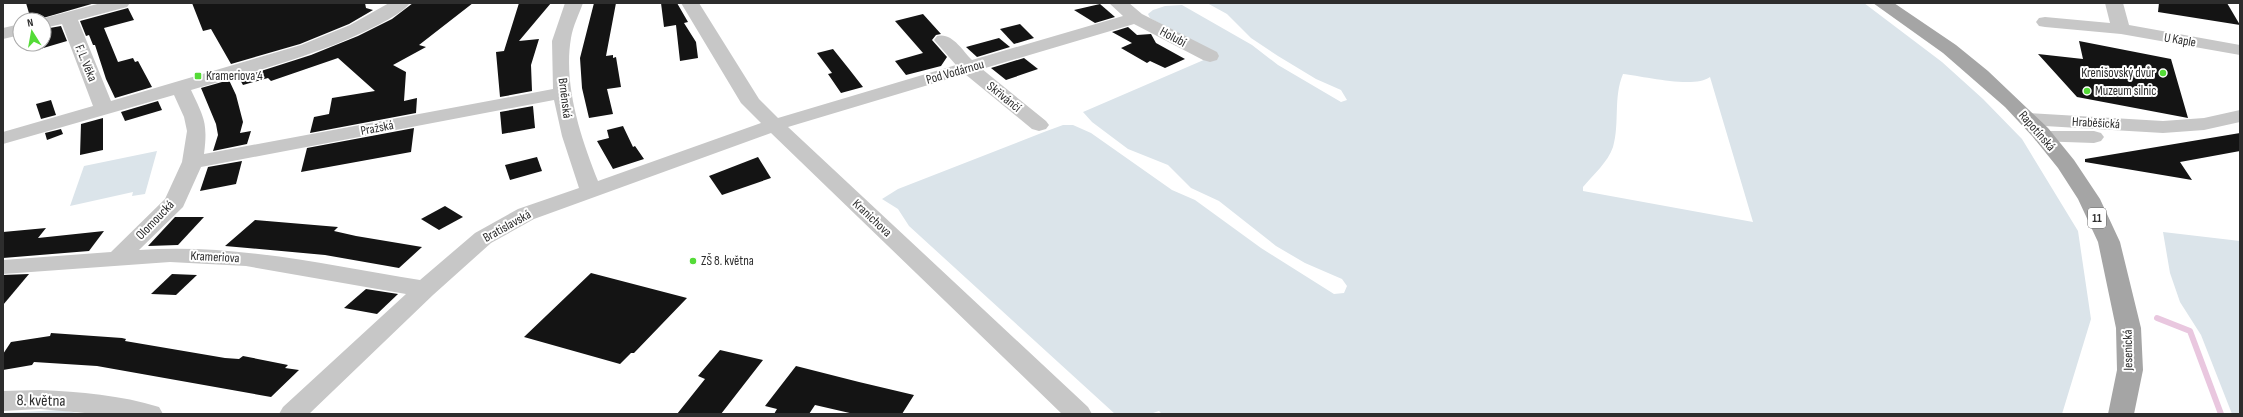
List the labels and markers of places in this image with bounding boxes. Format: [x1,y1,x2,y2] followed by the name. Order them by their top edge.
[2081,65,2155,81] place label: Krenišovský dvůr
[206,68,263,84] place label: Krameriova 4
[2158,68,2168,78] marker: Krenišovský dvůr
[193,71,203,81] marker: Krameriova 4
[2095,83,2156,99] place label: Muzeum silnic
[2082,86,2092,96] marker: Muzeum silnic
[701,252,754,269] place label: ZŠ 8. května
[688,256,698,266] marker: ZŠ 8. května

